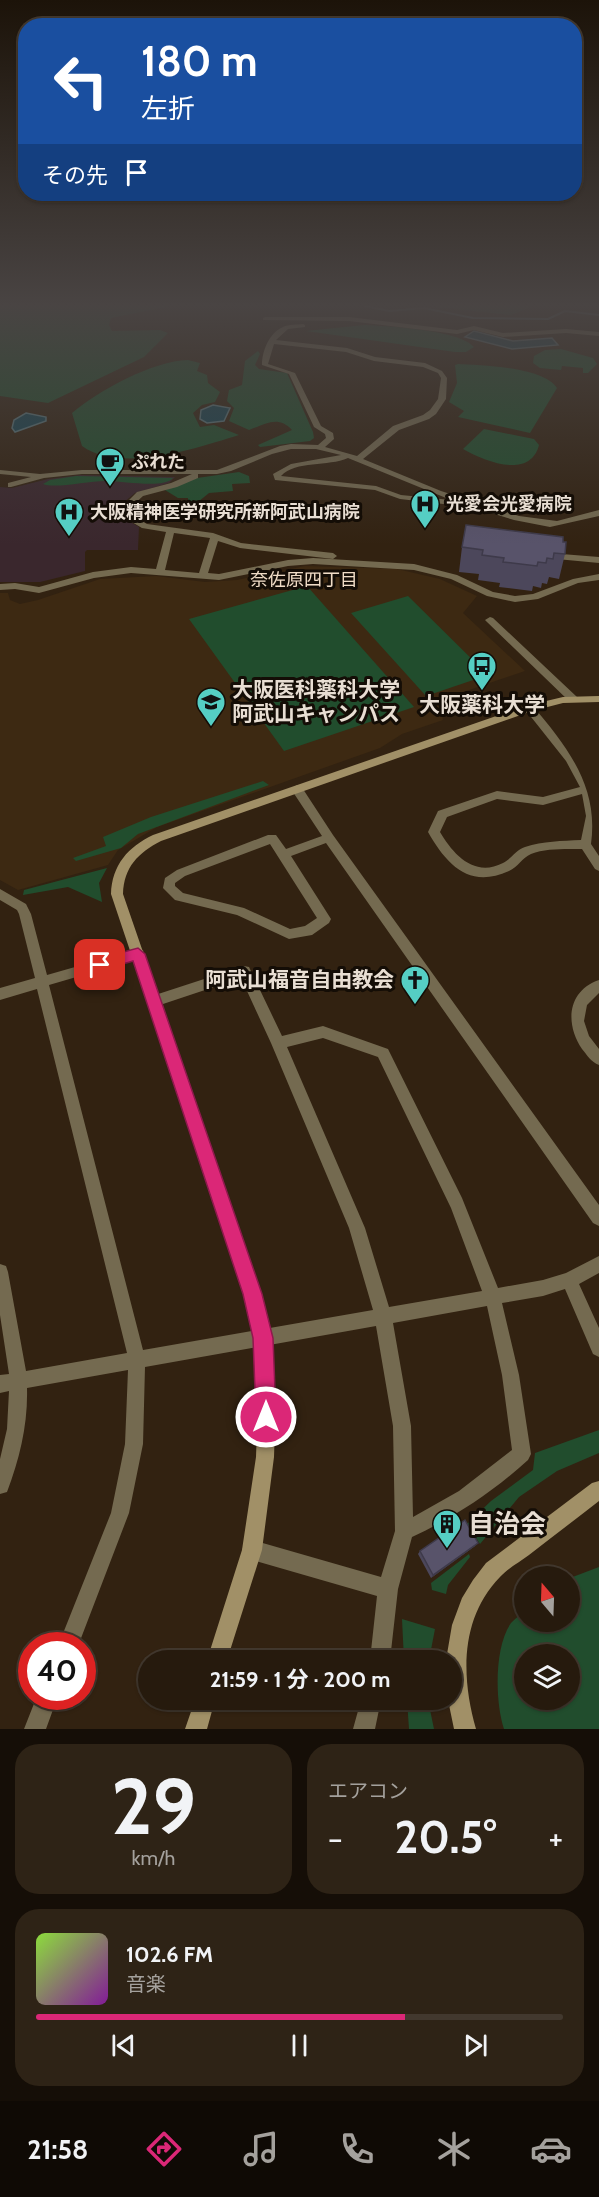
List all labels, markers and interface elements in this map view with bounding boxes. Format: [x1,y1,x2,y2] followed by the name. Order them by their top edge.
[141,35,257,87] text: 180 m
[42,42,120,120] icon: left
[141,92,195,125] text: 左折
[120,156,153,189] icon: arrive
[42,162,108,189] text: その先
[94,446,126,488] cafe icon: ぷれた
[131,451,185,473] place label: ぷれた
[409,488,441,530] hospital icon: 光愛会光愛病院
[446,493,572,515] place label: 光愛会光愛病院
[53,496,85,538] hospital icon: 大阪精神医学研究所新阿武山病院
[90,501,360,523] place label: 大阪精神医学研究所新阿武山病院
[250,569,358,591] district label: 奈佐原四丁目
[466,650,498,692] bus stop icon: 大阪薬科大学
[232,677,400,726] place label: 大阪医科薬科大学 阿武山キャンパス
[195,686,227,728] school or university icon: 大阪医科薬科大学 阿武山キャンパス
[419,692,545,717] place label: 大阪薬科大学
[74,939,125,990] pin
[83,948,116,981] icon: arrive
[399,964,431,1006] church icon: 阿武山福音自由教会
[205,967,394,992] place label: 阿武山福音自由教会
[234,1385,298,1449] position arrow
[431,1508,463,1550] building icon: 自治会
[468,1508,546,1540] place label: 自治会
[514,1566,580,1632] north arrow
[514,1566,580,1710] map controls
[18,1632,96,1710] speed limit sign: 40
[514,1644,580,1710] button: layers
[210,1666,390,1693] text: 21:59 · 1 分 · 200 m
[111,1759,196,1854] text: 29
[328,1779,408,1803] text: エアコン
[394,1810,497,1864] text: 20.5°
[328,1818,343,1858] text: −
[548,1818,563,1858] text: +
[132,1846,175,1870] text: km/h
[126,1941,213,1968] text: 102.6 FM
[126,1972,166,1996] text: 音楽
[107,2029,140,2062] icon: previous
[283,2029,316,2062] icon: pause
[459,2029,492,2062] icon: next
[143,2128,185,2170] icon: directions
[240,2128,282,2170] icon: music
[336,2128,378,2170] icon: phone
[433,2128,475,2170] icon: climate
[530,2128,572,2170] icon: car
[27,2133,88,2166] text: 21:58

